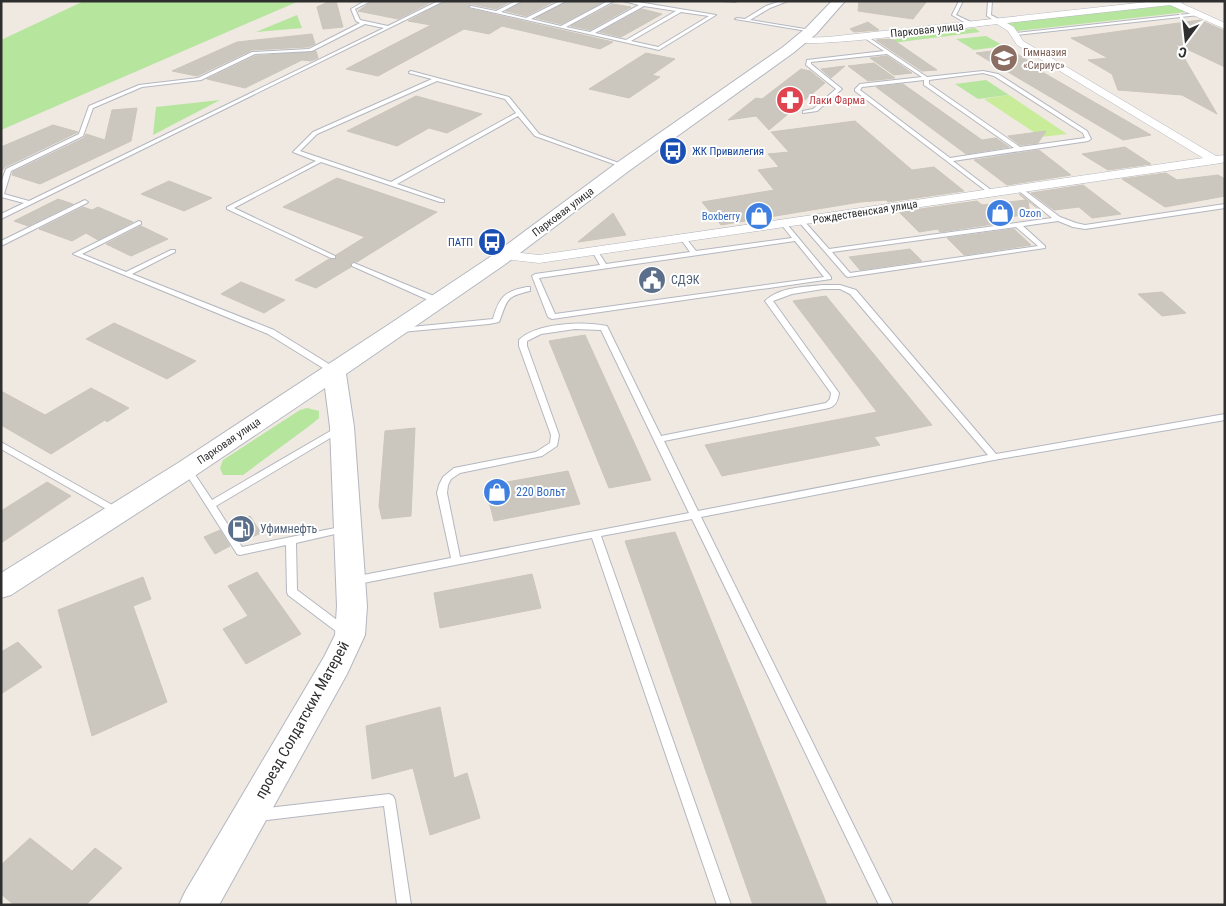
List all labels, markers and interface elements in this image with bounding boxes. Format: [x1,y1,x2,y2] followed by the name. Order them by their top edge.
[1161,15,1211,65] north arrow
[890,20,964,40] street label: Парковая улица
[989,43,1019,73] school or university icon: Гимназия «Сириус»
[1177,44,1189,61] text: С
[1023,46,1067,72] place label: Гимназия «Сириус»
[775,85,805,115] pharmacy icon: Лаки Фарма
[809,94,865,107] place label: Лаки Фарма
[658,136,688,166] bus stop icon: ЖК Привилегия
[692,145,764,158] place label: ЖК Привилегия
[530,185,596,239] street label: Парковая улица
[812,197,918,227] street label: Рождественская улица
[985,198,1015,228] shop icon: Ozon
[744,201,774,231] shop icon: Boxberry
[1019,207,1041,220] place label: Ozon
[702,210,740,223] place label: Boxberry
[477,227,507,257] bus stop icon: ПАТП
[448,236,473,249] place label: ПАТП
[637,265,667,295] public building icon: СДЭК
[671,273,700,287] place label: СДЭК
[195,415,263,467] street label: Парковая улица
[482,477,512,507] shop icon: 220 Вольт
[516,485,566,499] place label: 220 Вольт
[226,514,256,544] fuel station icon: Уфимнефть
[260,522,318,536] place label: Уфимнефть
[251,638,353,802] street label: проезд Солдатских Матерей

